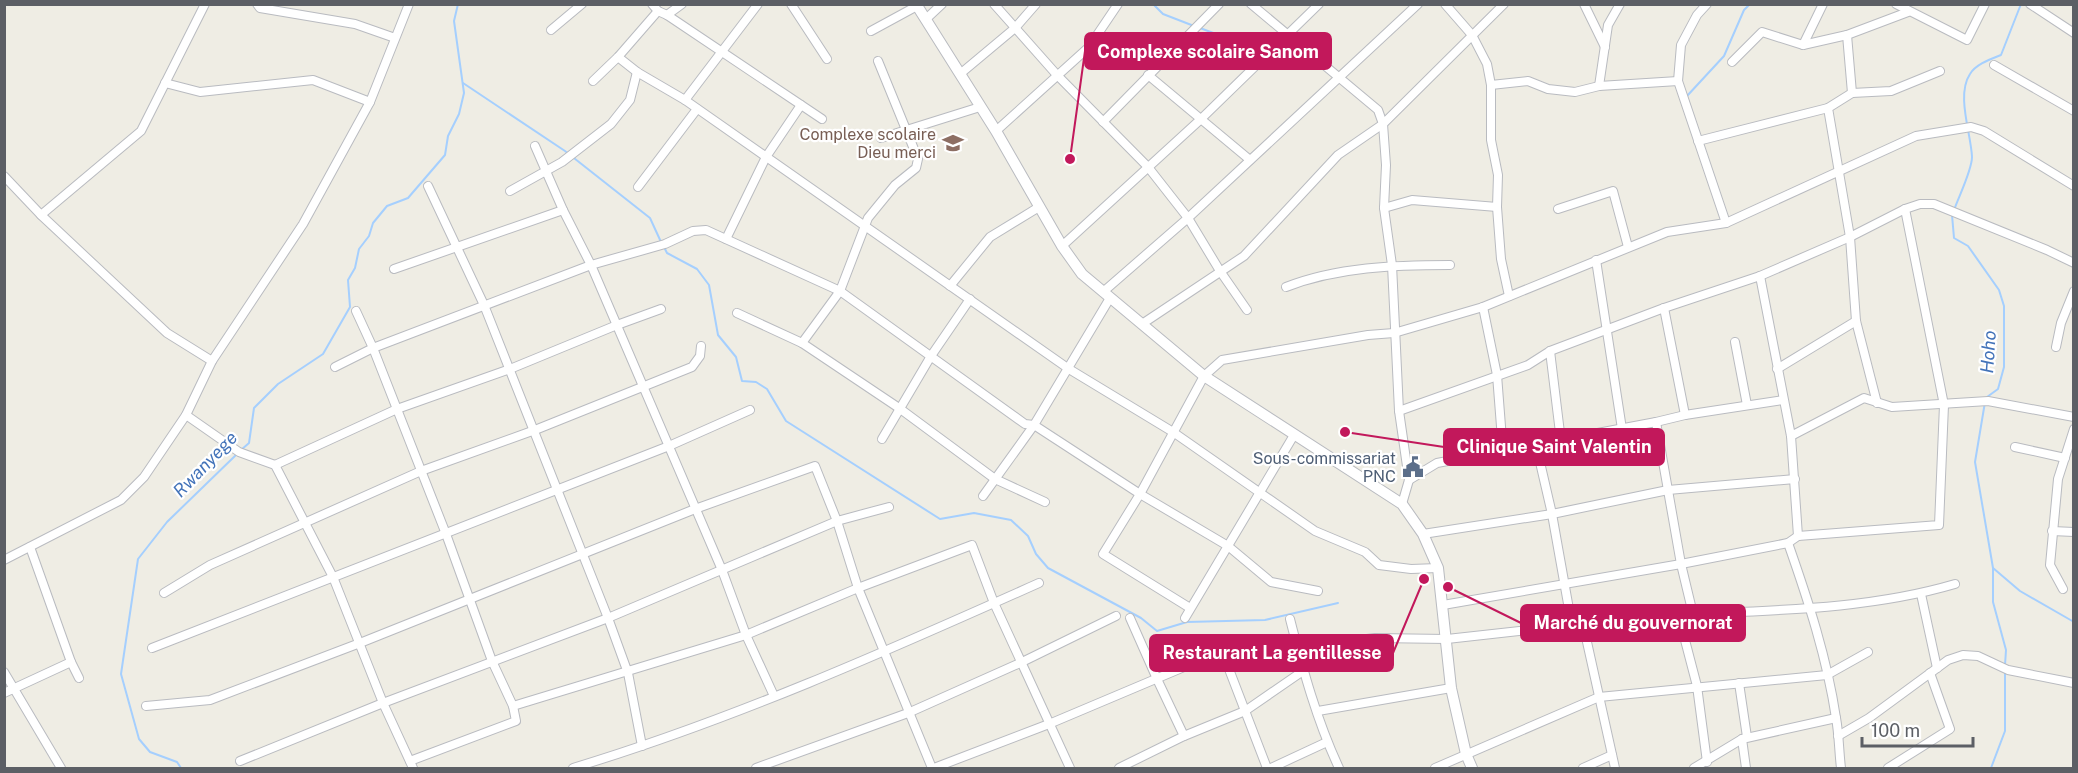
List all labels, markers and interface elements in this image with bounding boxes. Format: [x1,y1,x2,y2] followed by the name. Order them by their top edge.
[1085,33,1331,69] callout: Complexe scolaire Sanom
[1097,41,1319,62] text: Complexe scolaire Sanom
[799,125,936,162] place label: Complexe scolaire Dieu merci
[941,131,965,155] school or university icon: Complexe scolaire Dieu merci
[1976,330,2000,374] water label: Hoho
[169,427,242,501] water label: Rwanyege
[1444,429,1664,465] callout: Clinique Saint Valentin
[1456,436,1652,457] text: Clinique Saint Valentin
[1253,449,1396,486] place label: Sous-commissariat PNC
[1401,455,1425,479] public building icon: Sous-commissariat PNC
[1521,605,1745,641] callout: Marché du gouvernorat
[1533,612,1733,633] text: Marché du gouvernorat
[1150,635,1393,671] callout: Restaurant La gentillesse
[1162,642,1382,663] text: Restaurant La gentillesse
[1862,710,1973,748] scale bar
[1871,720,1920,741] text: 100 m

